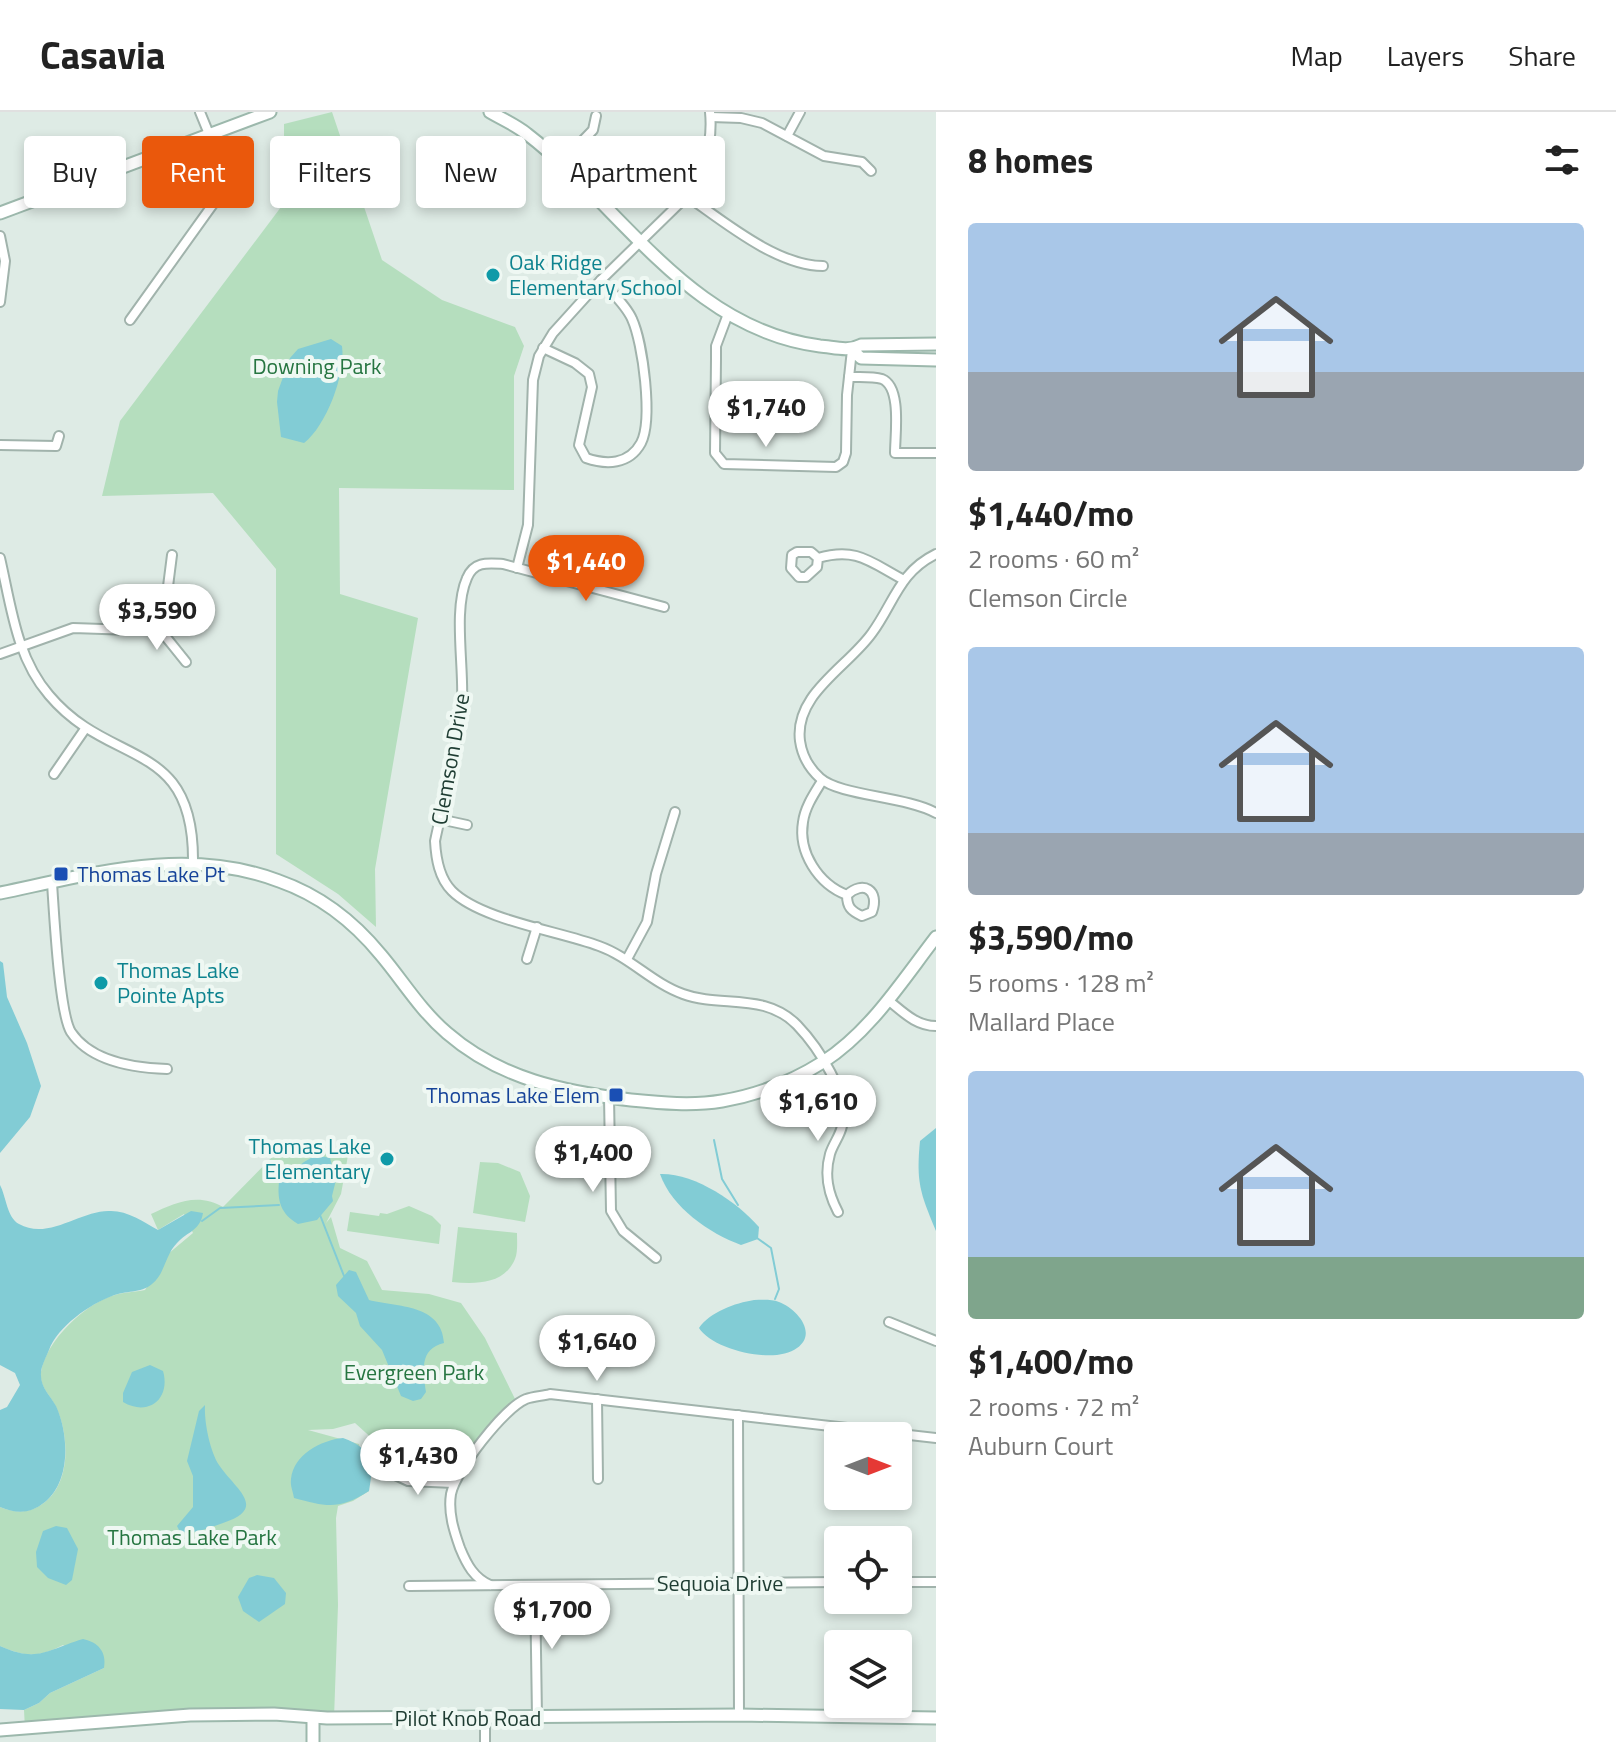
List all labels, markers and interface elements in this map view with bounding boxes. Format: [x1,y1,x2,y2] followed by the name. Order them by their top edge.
[40,26,165,84] text: Casavia
[1290,34,1343,77] text: Map
[1387,34,1464,77] text: Layers
[1508,34,1576,77] text: Share
[968,134,1093,186] text: 8 homes
[24,136,126,208] chip: Buy
[142,136,254,208] chip: Rent
[270,136,400,208] chip: Filters
[416,136,526,208] chip: New
[542,136,725,208] chip: Apartment
[1540,138,1584,182] icon: filters
[509,245,682,304] place label: Oak Ridge Elementary School
[484,266,502,284] marker: Oak Ridge Elementary School
[1204,275,1348,419] icon: home
[252,349,382,383] park label: Downing Park
[701,381,831,449] pin: $1,740
[726,387,806,426] text: $1,740
[968,487,1134,539] text: $1,440/mo
[521,535,651,603] pin: $1,440
[968,539,1139,578] text: 2 rooms · 60 m²
[546,541,626,580] text: $1,440
[968,578,1128,617] text: Clemson Circle
[92,584,222,652] pin: $3,590
[117,590,197,629] text: $3,590
[422,690,478,828] street label: Clemson Drive
[1204,699,1348,843] icon: home
[77,857,225,891] place label: Thomas Lake Pt
[52,865,70,883] marker: Thomas Lake Pt
[968,911,1134,963] text: $3,590/mo
[117,953,239,1012] place label: Thomas Lake Pointe Apts
[968,963,1154,1002] text: 5 rooms · 128 m²
[92,974,110,992] marker: Thomas Lake Pointe Apts
[968,1002,1115,1041] text: Mallard Place
[753,1075,883,1143] pin: $1,610
[426,1078,600,1112] place label: Thomas Lake Elem
[778,1081,858,1120] text: $1,610
[607,1086,625,1104] marker: Thomas Lake Elem
[1204,1123,1348,1267] icon: home
[528,1126,658,1194] pin: $1,400
[249,1129,371,1188] place label: Thomas Lake Elementary
[553,1132,633,1171] text: $1,400
[378,1150,396,1168] marker: Thomas Lake Elementary
[532,1315,662,1383] pin: $1,640
[557,1321,637,1360] text: $1,640
[968,1335,1134,1387] text: $1,400/mo
[344,1355,485,1389] park label: Evergreen Park
[968,1387,1139,1426] text: 2 rooms · 72 m²
[824,1422,912,1510] north arrow
[824,1422,912,1718] map controls
[968,1426,1113,1465] text: Auburn Court
[353,1429,483,1497] pin: $1,430
[378,1435,458,1474] text: $1,430
[107,1520,277,1554] park label: Thomas Lake Park
[824,1526,912,1614] button: locate
[657,1566,783,1600] street label: Sequoia Drive
[487,1583,617,1651] pin: $1,700
[512,1589,592,1628] text: $1,700
[824,1630,912,1718] button: layers
[395,1701,541,1735] street label: Pilot Knob Road

